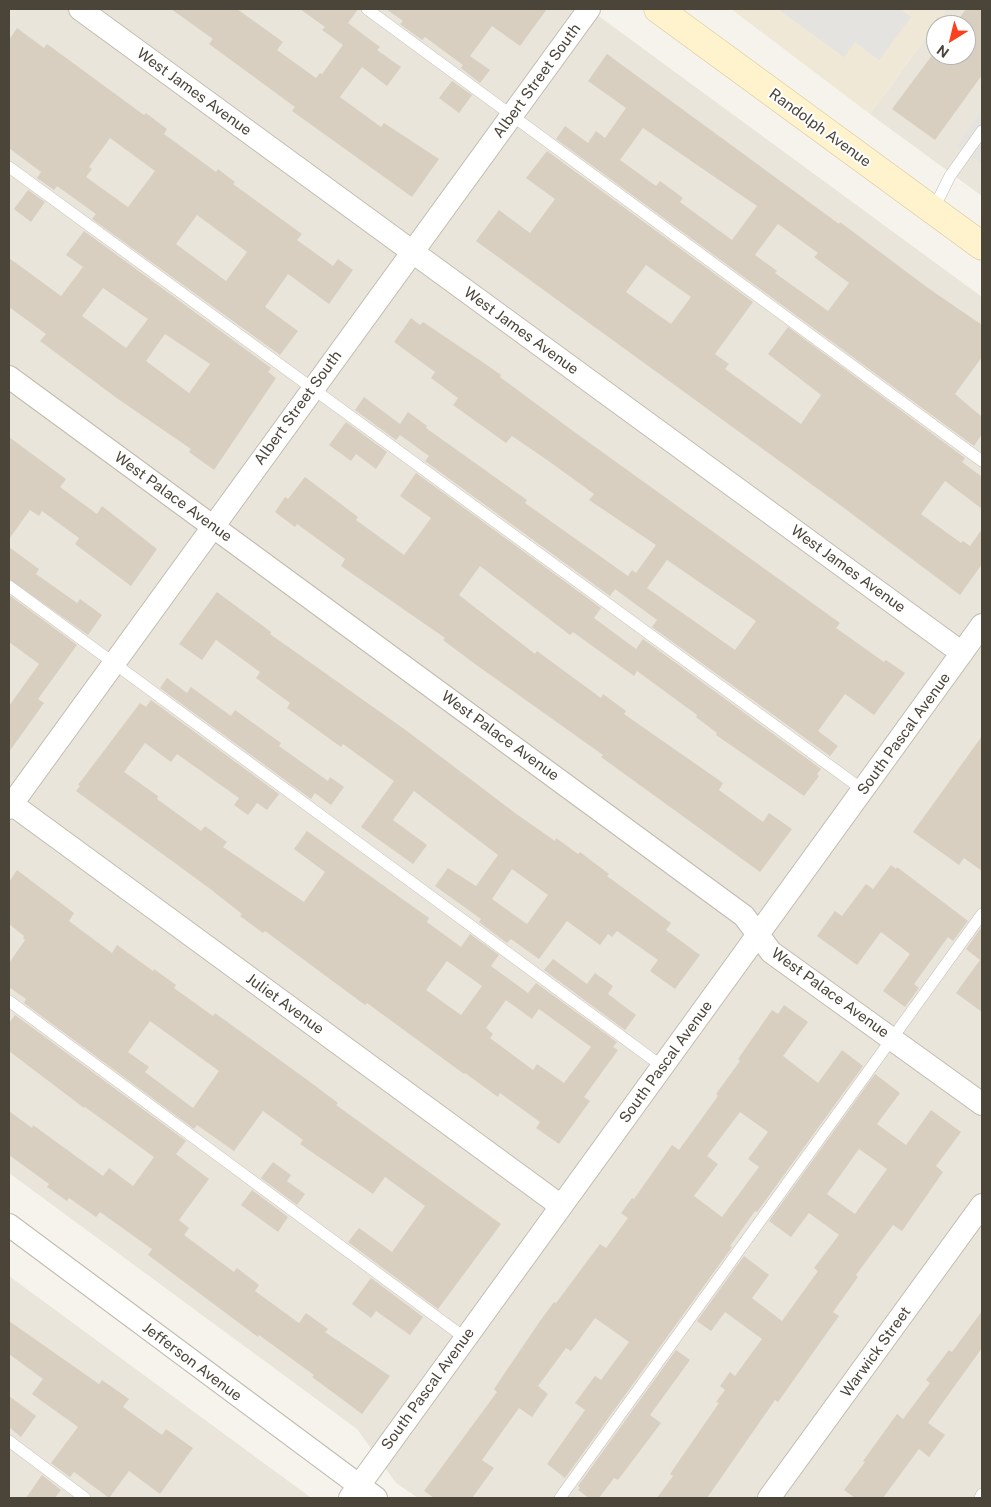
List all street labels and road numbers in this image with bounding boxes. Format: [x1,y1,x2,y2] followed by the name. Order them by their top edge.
[490,20,584,142] street label: Albert Street South
[133,44,255,140] street label: West James Avenue
[766,85,874,171] street label: Randolph Avenue
[460,283,582,379] street label: West James Avenue
[251,347,345,469] street label: Albert Street South
[111,448,235,546] street label: West Palace Avenue
[787,521,909,617] street label: West James Avenue
[854,669,954,799] street label: South Pascal Avenue
[438,687,562,785] street label: West Palace Avenue
[768,944,892,1042] street label: West Palace Avenue
[243,970,327,1038] street label: Juliet Avenue
[616,997,716,1127] street label: South Pascal Avenue
[837,1303,915,1401] street label: Warwick Street
[139,1319,245,1405] street label: Jefferson Avenue
[378,1324,478,1454] street label: South Pascal Avenue

